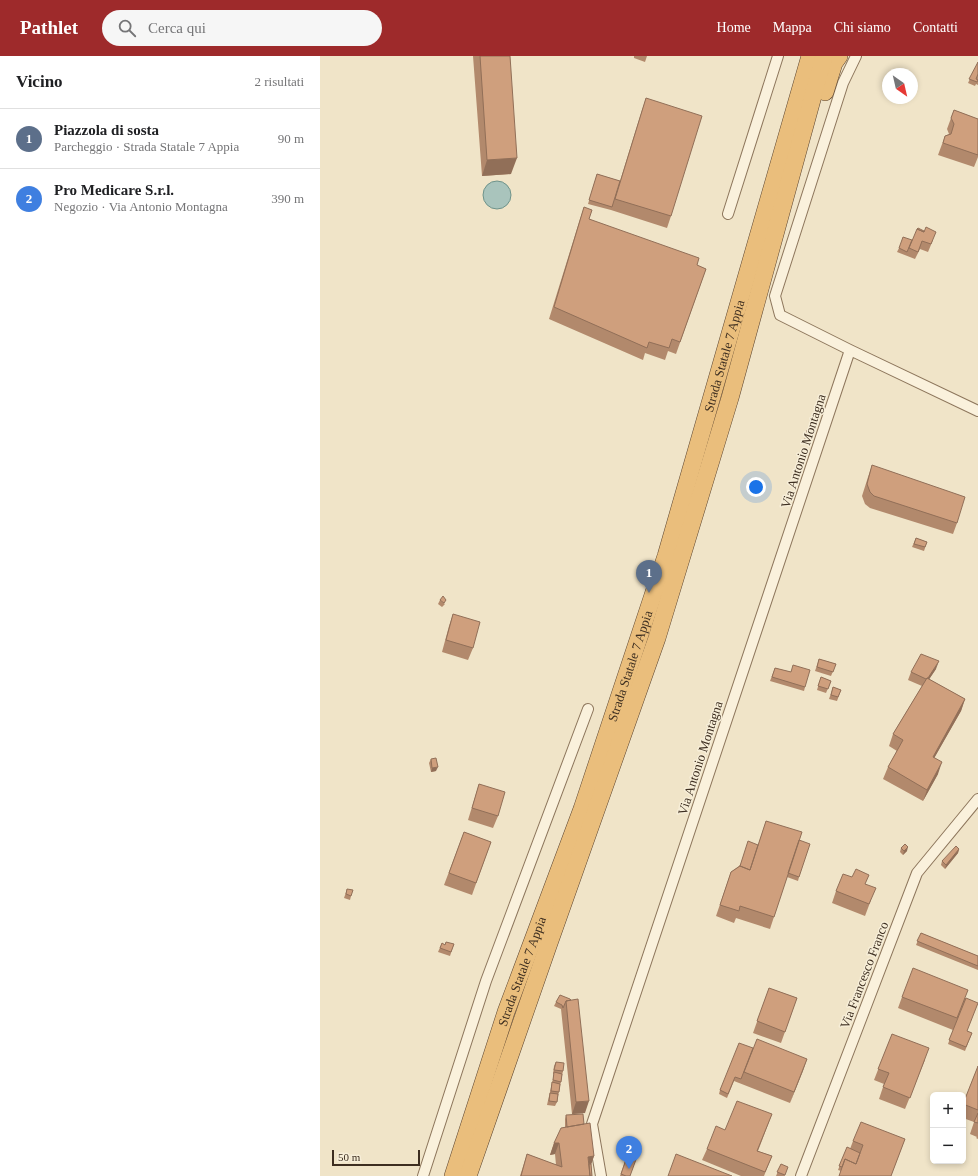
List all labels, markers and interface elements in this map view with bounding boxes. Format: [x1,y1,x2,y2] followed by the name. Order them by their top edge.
[102,10,382,46] search box
[20,17,78,38] text: Pathlet
[116,17,138,39] icon: search
[148,20,206,36] text: Cerca qui
[717,20,751,35] text: Home
[773,20,812,35] text: Mappa
[834,20,891,35] text: Chi siamo
[913,20,958,35] text: Contatti
[882,68,918,104] north arrow
[16,72,63,91] text: Vicino
[255,74,304,89] text: 2 risultati
[54,122,159,138] text: Piazzola di sosta
[26,131,32,146] text: 1
[278,131,304,146] text: 90 m
[54,139,239,154] text: Parcheggio · Strada Statale 7 Appia
[54,182,174,198] text: Pro Medicare S.r.l.
[26,191,32,206] text: 2
[271,191,304,206] text: 390 m
[54,199,228,214] text: Negozio · Via Antonio Montagna
[700,298,747,414] street label: Strada Statale 7 Appia
[777,392,829,510] street label: Via Antonio Montagna
[746,477,766,497] your location
[636,560,662,593] pin: 1
[604,608,655,723] street label: Strada Statale 7 Appia
[674,699,726,817] street label: Via Antonio Montagna
[494,914,549,1028] street label: Strada Statale 7 Appia
[837,919,891,1031] street label: Via Francesco Franco
[930,1092,966,1164] map controls
[930,1092,966,1128] button: +
[930,1128,966,1164] button: −
[616,1136,642,1169] pin: 2
[332,1148,420,1167] scale bar
[338,1151,360,1163] text: 50 m

